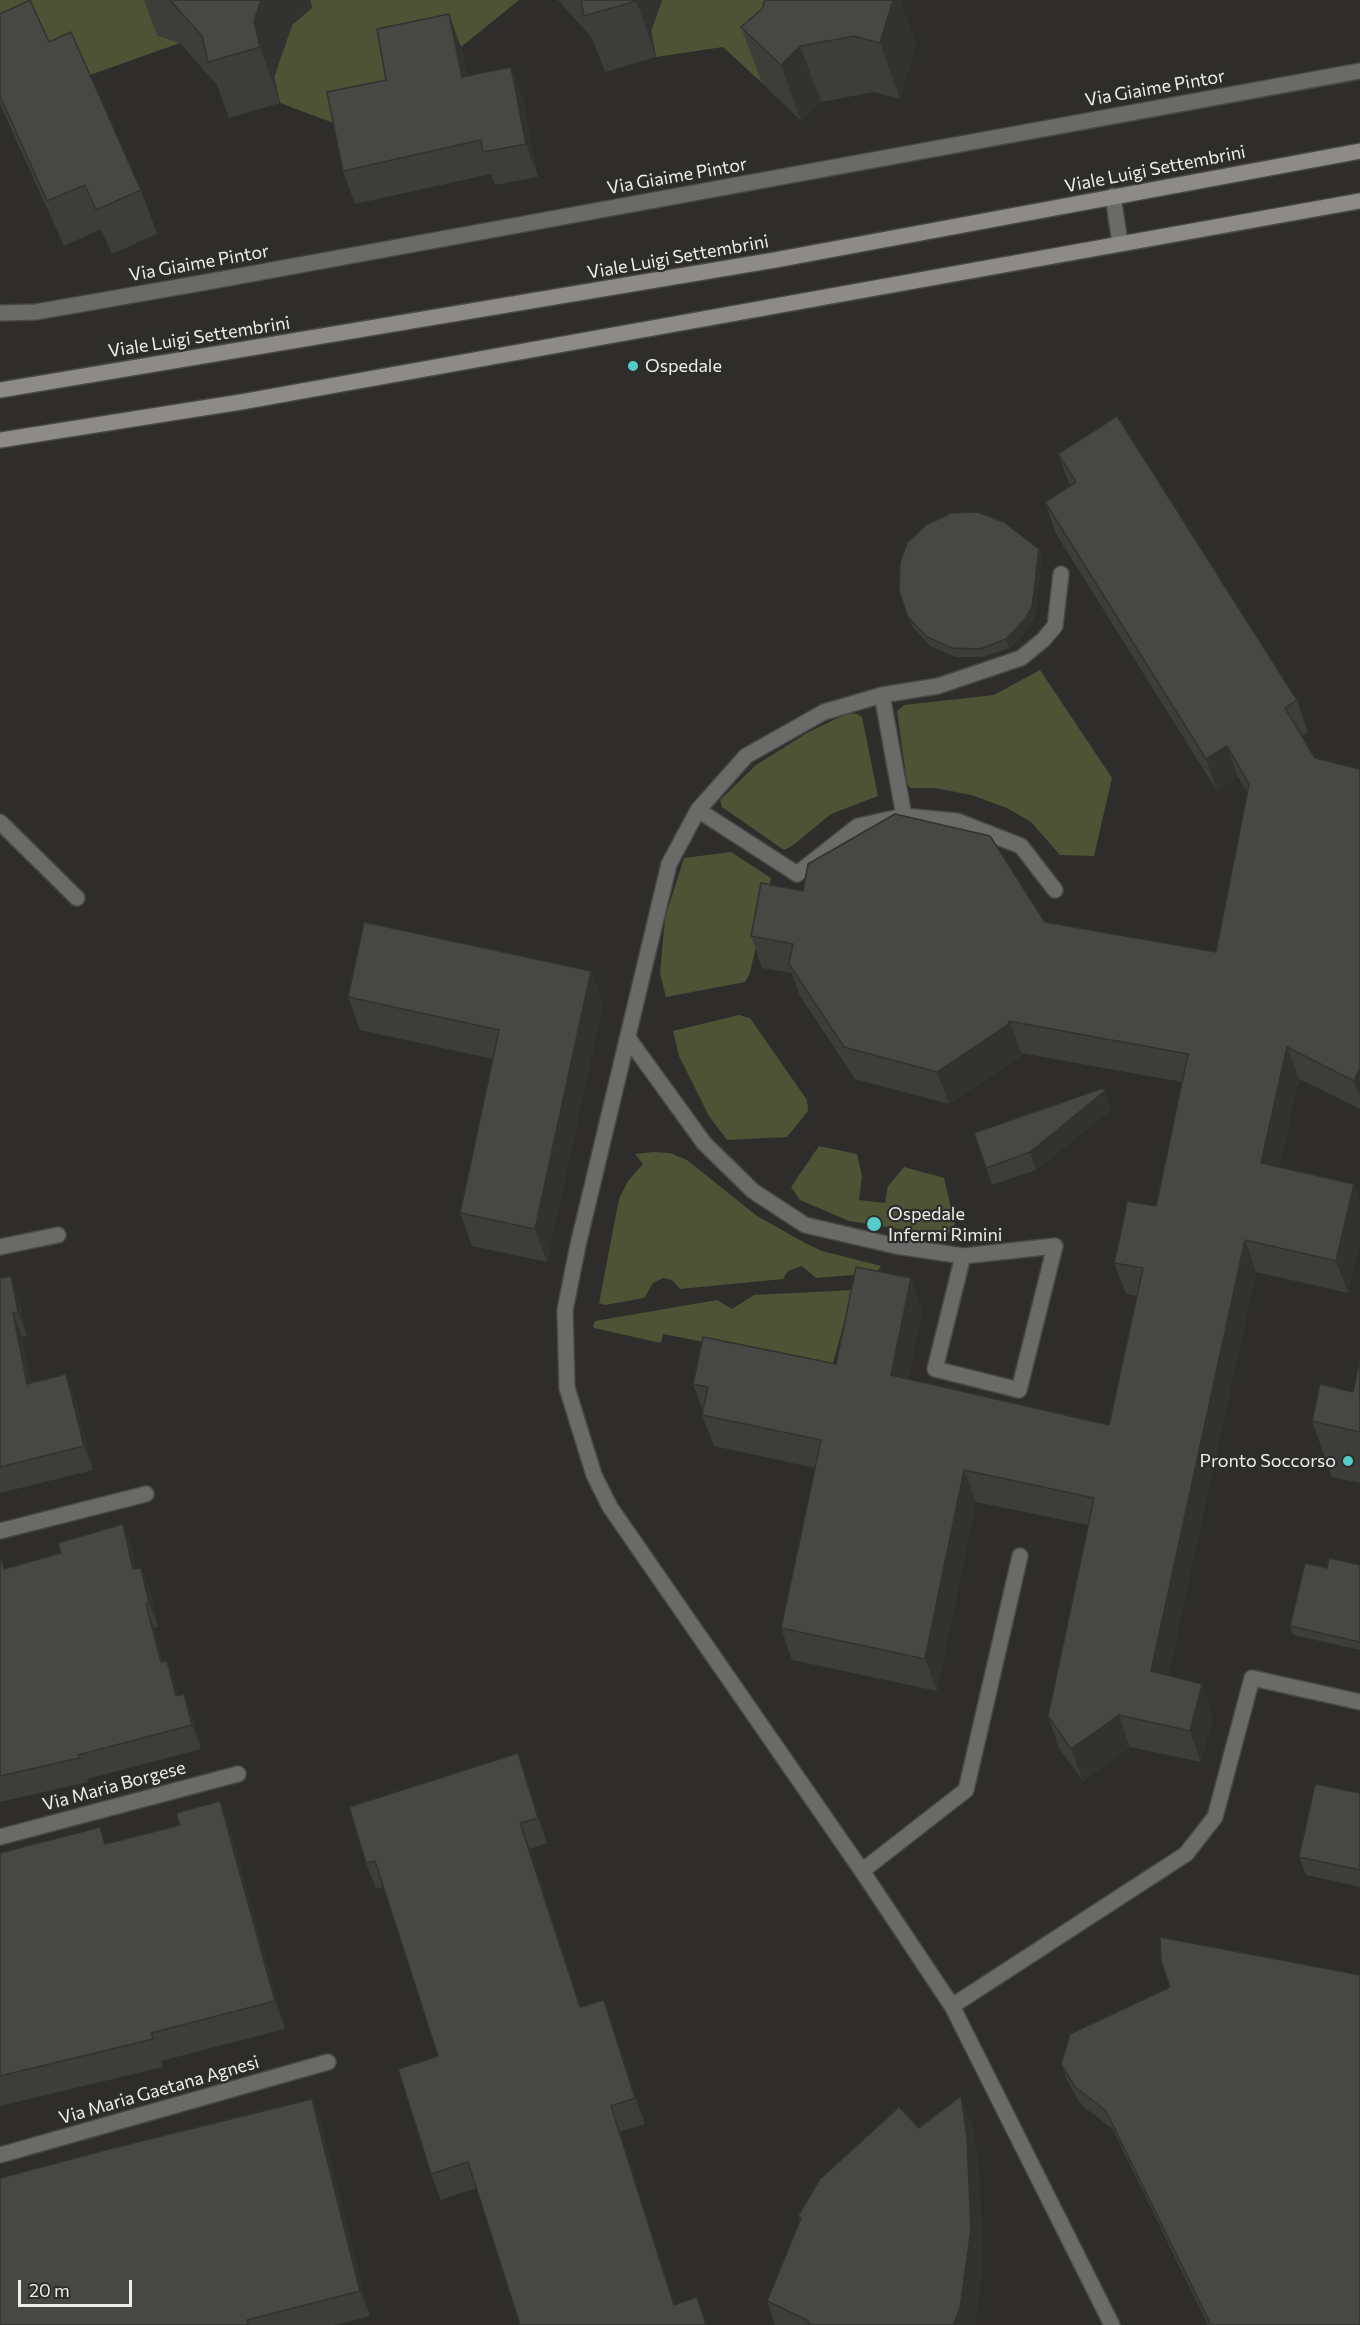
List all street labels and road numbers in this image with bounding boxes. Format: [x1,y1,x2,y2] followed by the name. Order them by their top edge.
[1083,65,1227,111] street label: Via Giaime Pintor
[1063,141,1247,197] street label: Viale Luigi Settembrini
[605,153,749,199] street label: Via Giaime Pintor
[586,230,770,284] street label: Viale Luigi Settembrini
[127,240,271,286] street label: Via Giaime Pintor
[107,312,291,362] street label: Viale Luigi Settembrini
[40,1757,188,1815] street label: Via Maria Borgese
[56,2051,262,2129] street label: Via Maria Gaetana Agnesi

